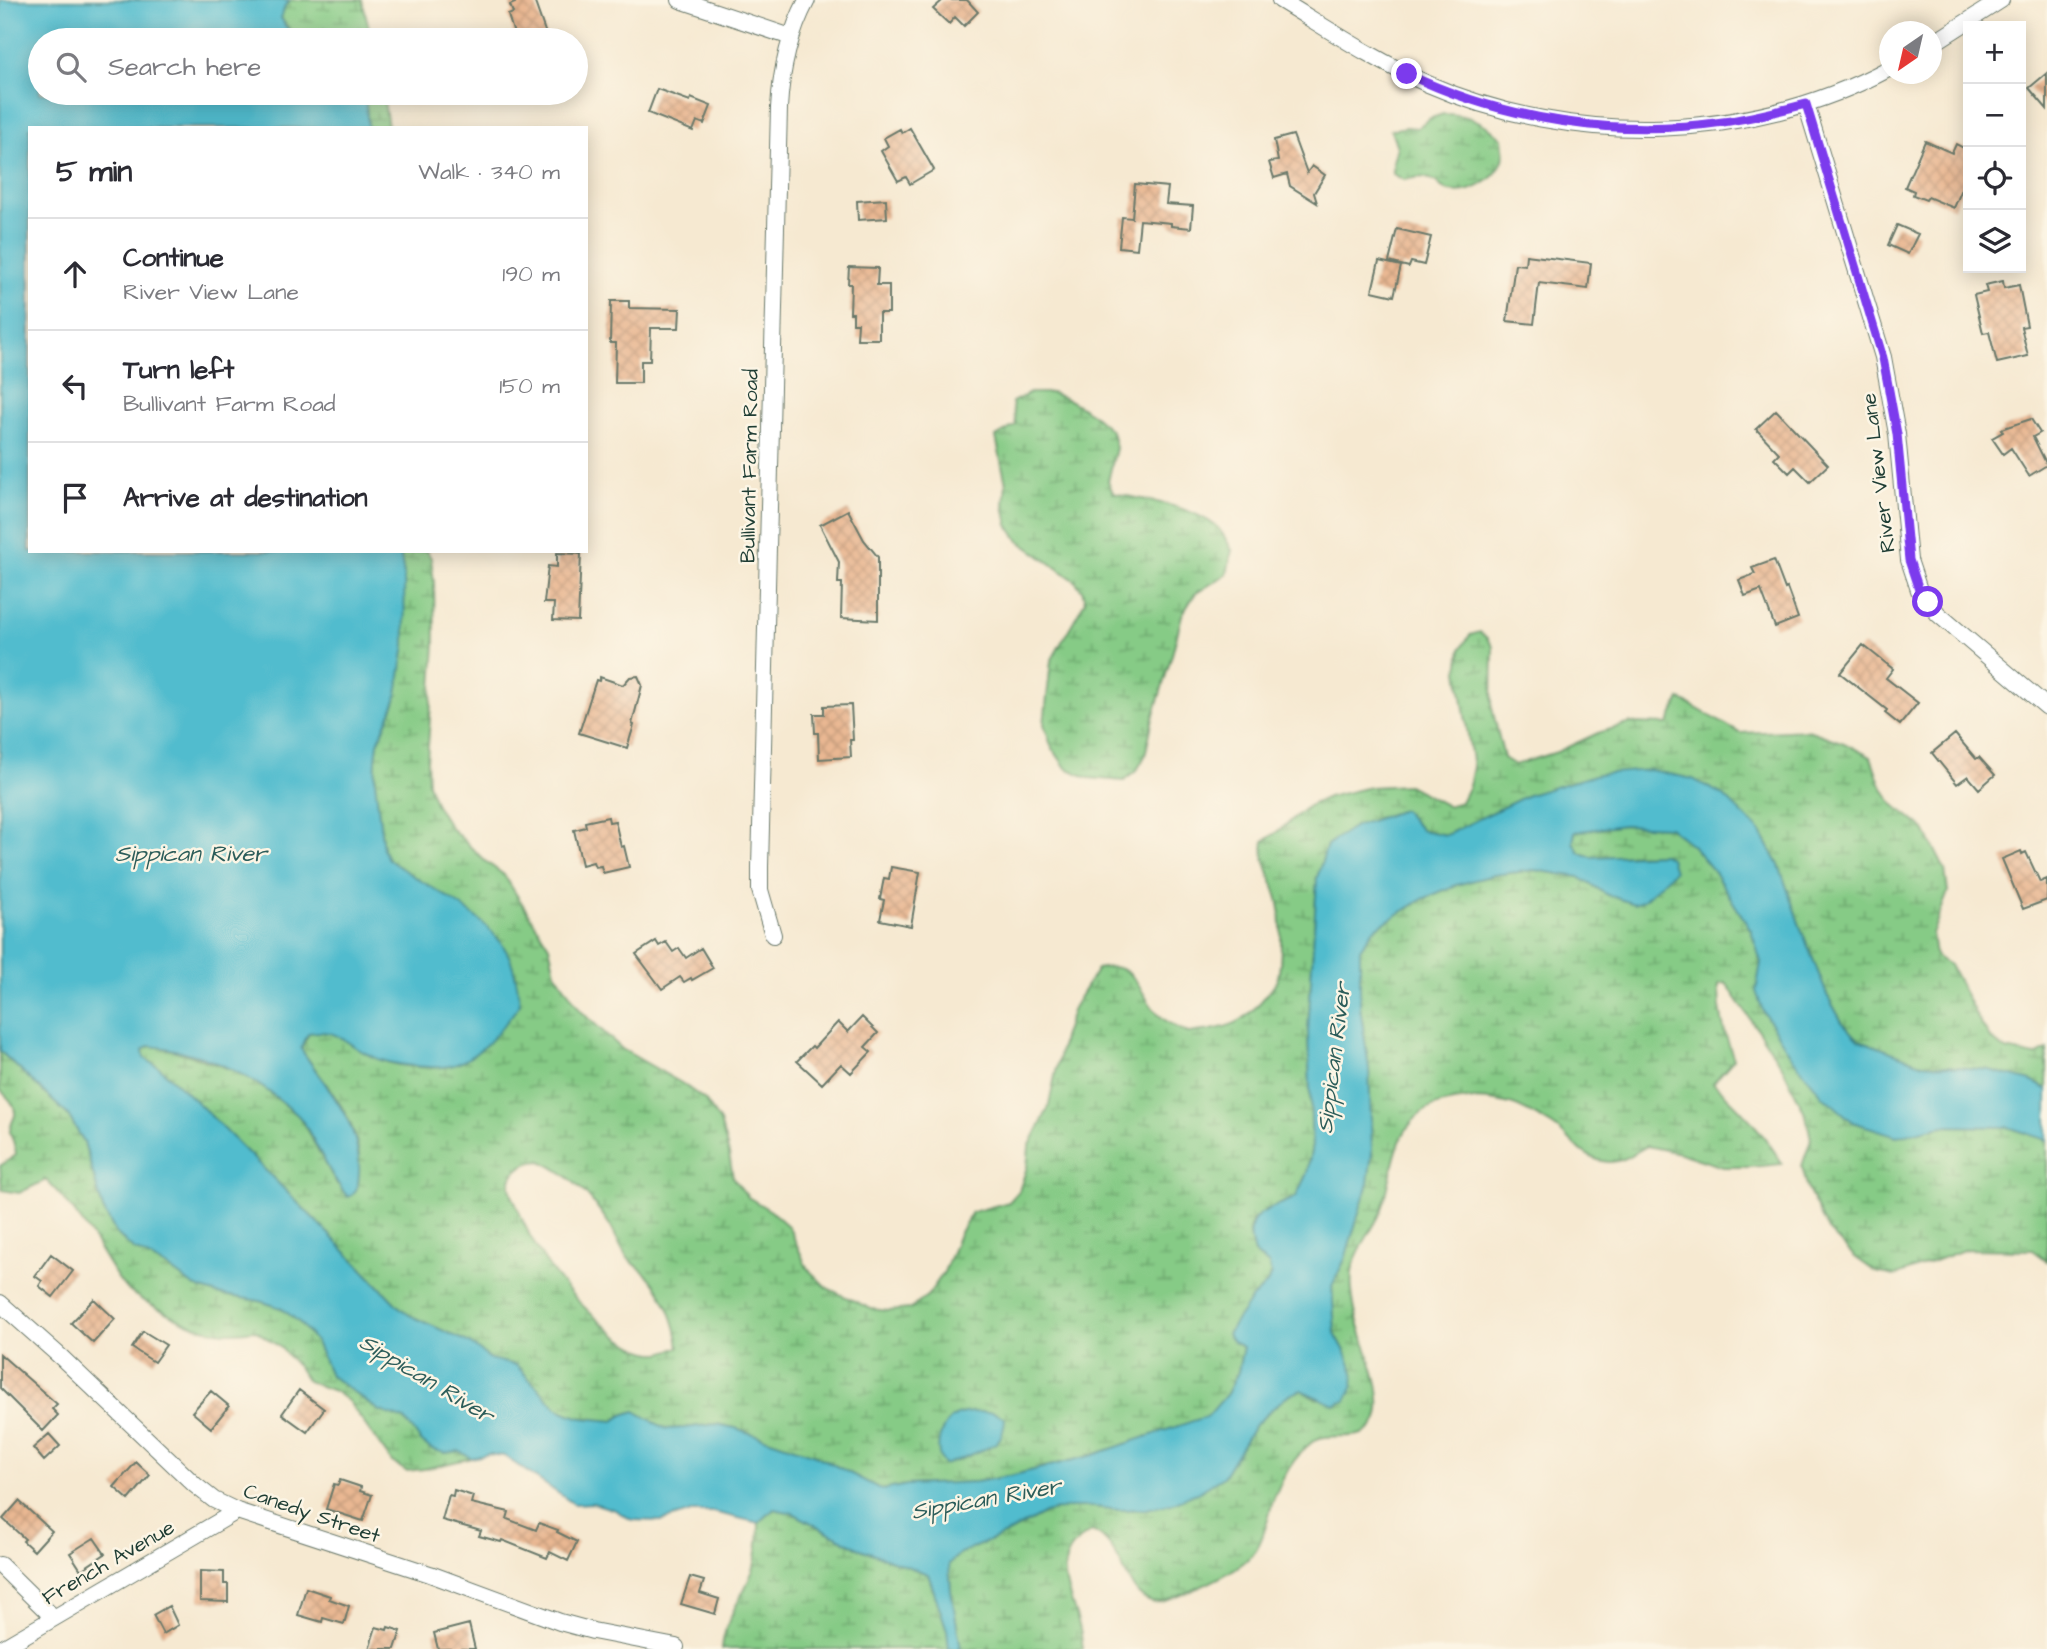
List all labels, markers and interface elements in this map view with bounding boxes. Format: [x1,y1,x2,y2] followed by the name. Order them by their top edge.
[1879,21,1942,84] north arrow
[1963,21,2026,273] map controls
[1963,21,2026,84] button: +
[28,28,588,105] search box
[52,48,90,86] icon: search
[108,49,261,85] text: Search here
[1391,58,1422,89] route end
[1963,84,2026,147] button: −
[1963,147,2026,210] button: locate
[56,151,132,193] text: 5 min
[418,156,560,188] text: Walk · 340 m
[1963,210,2026,273] button: layers
[123,240,224,276] text: Continue
[56,255,94,293] icon: ahead
[502,258,560,290] text: 190 m
[123,276,299,308] text: River View Lane
[123,352,234,388] text: Turn left
[56,367,94,405] icon: left
[733,368,766,563] street label: Bullivant Farm Road
[499,370,560,402] text: 150 m
[123,388,336,420] text: Bullivant Farm Road
[1854,391,1903,554] street label: River View Lane
[56,479,94,517] icon: arrive
[123,480,368,516] text: Arrive at destination
[1912,586,1943,617] route start
[115,838,269,870] water label: Sippican River
[1309,979,1359,1135] water label: Sippican River
[353,1326,502,1433] water label: Sippican River
[909,1470,1066,1528] water label: Sippican River
[239,1476,385,1553] street label: Canedy Street
[37,1513,180,1612] street label: French Avenue

